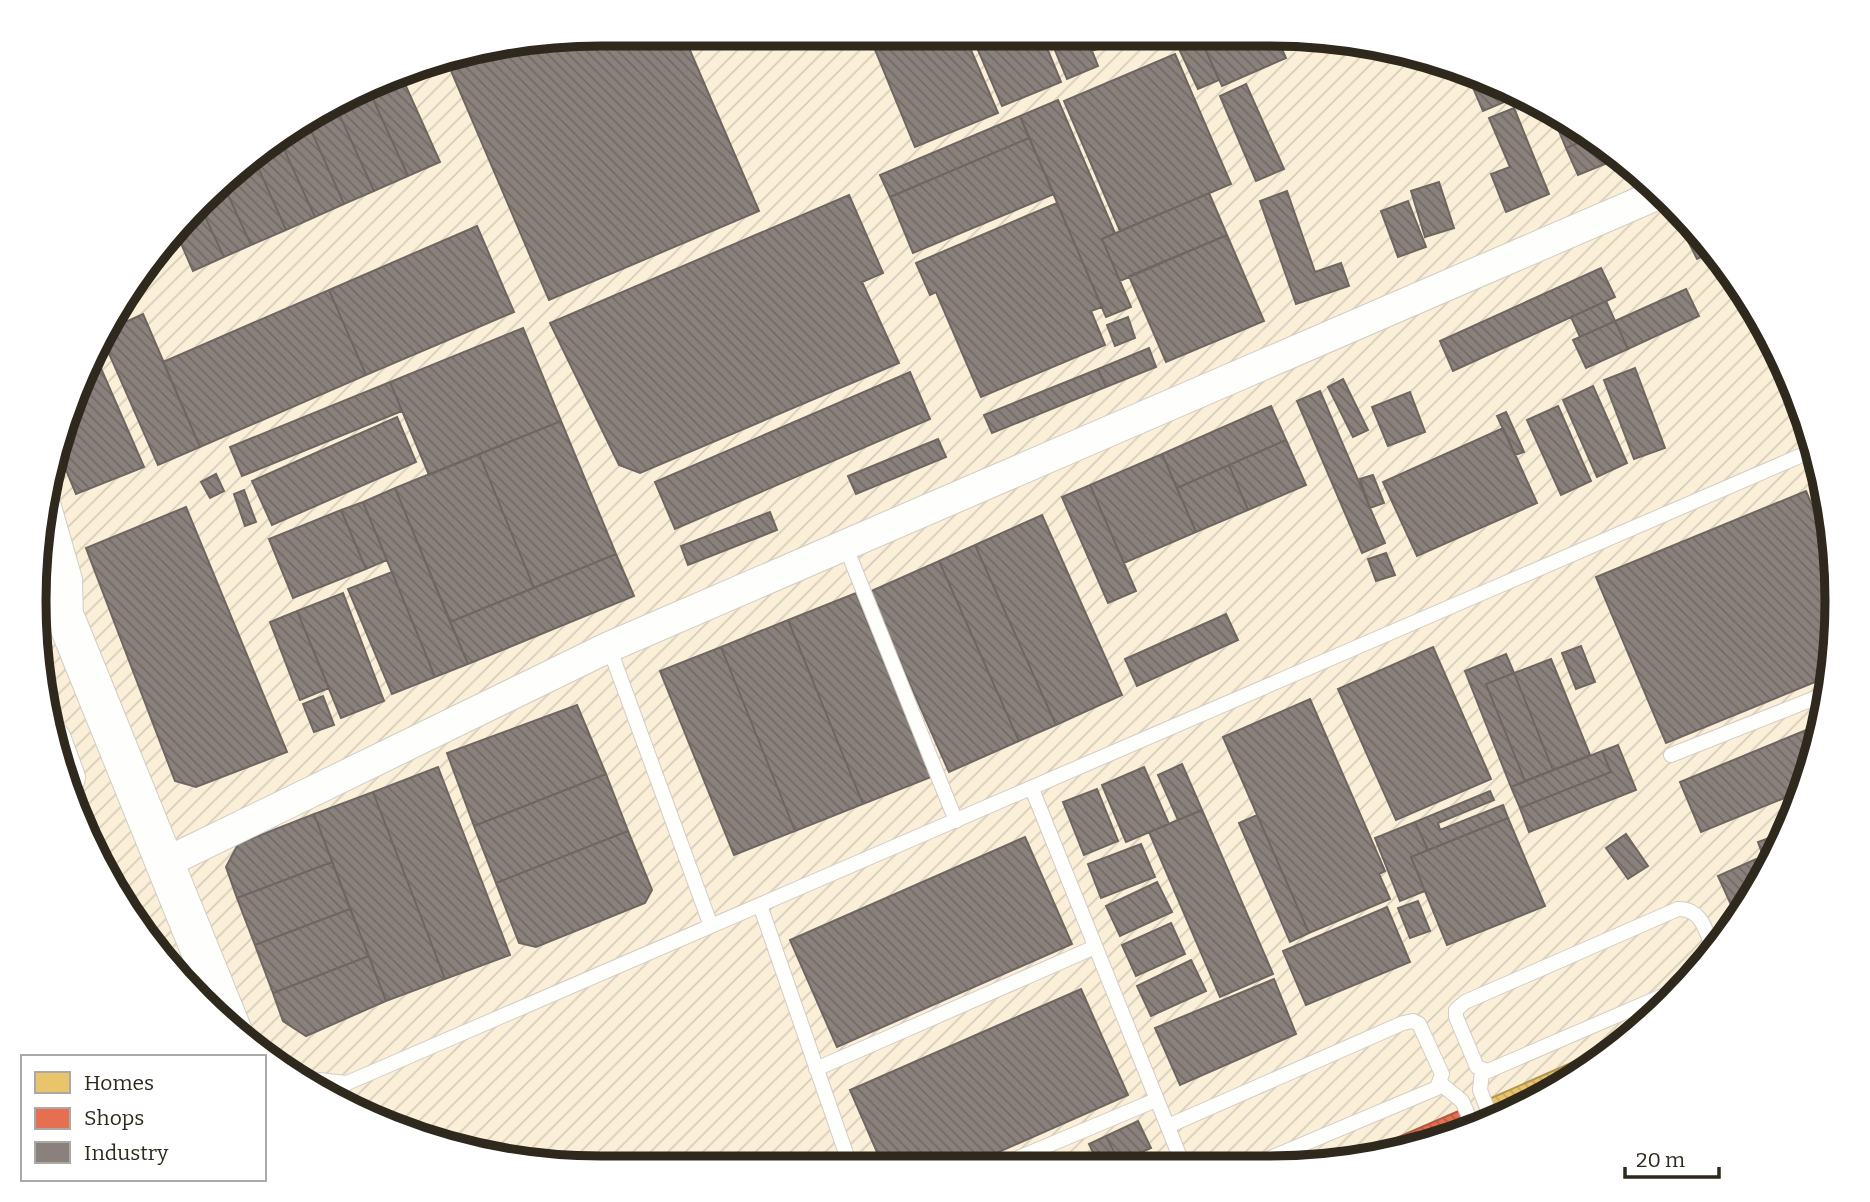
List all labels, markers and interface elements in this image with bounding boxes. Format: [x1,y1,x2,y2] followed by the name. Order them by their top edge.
[21,1055,266,1181] legend
[84,1070,154,1096] text: Homes
[84,1105,144,1131] text: Shops
[1625,1136,1720,1180] scale bar
[84,1140,169,1166] text: Industry
[1636,1147,1685,1173] text: 20 m

